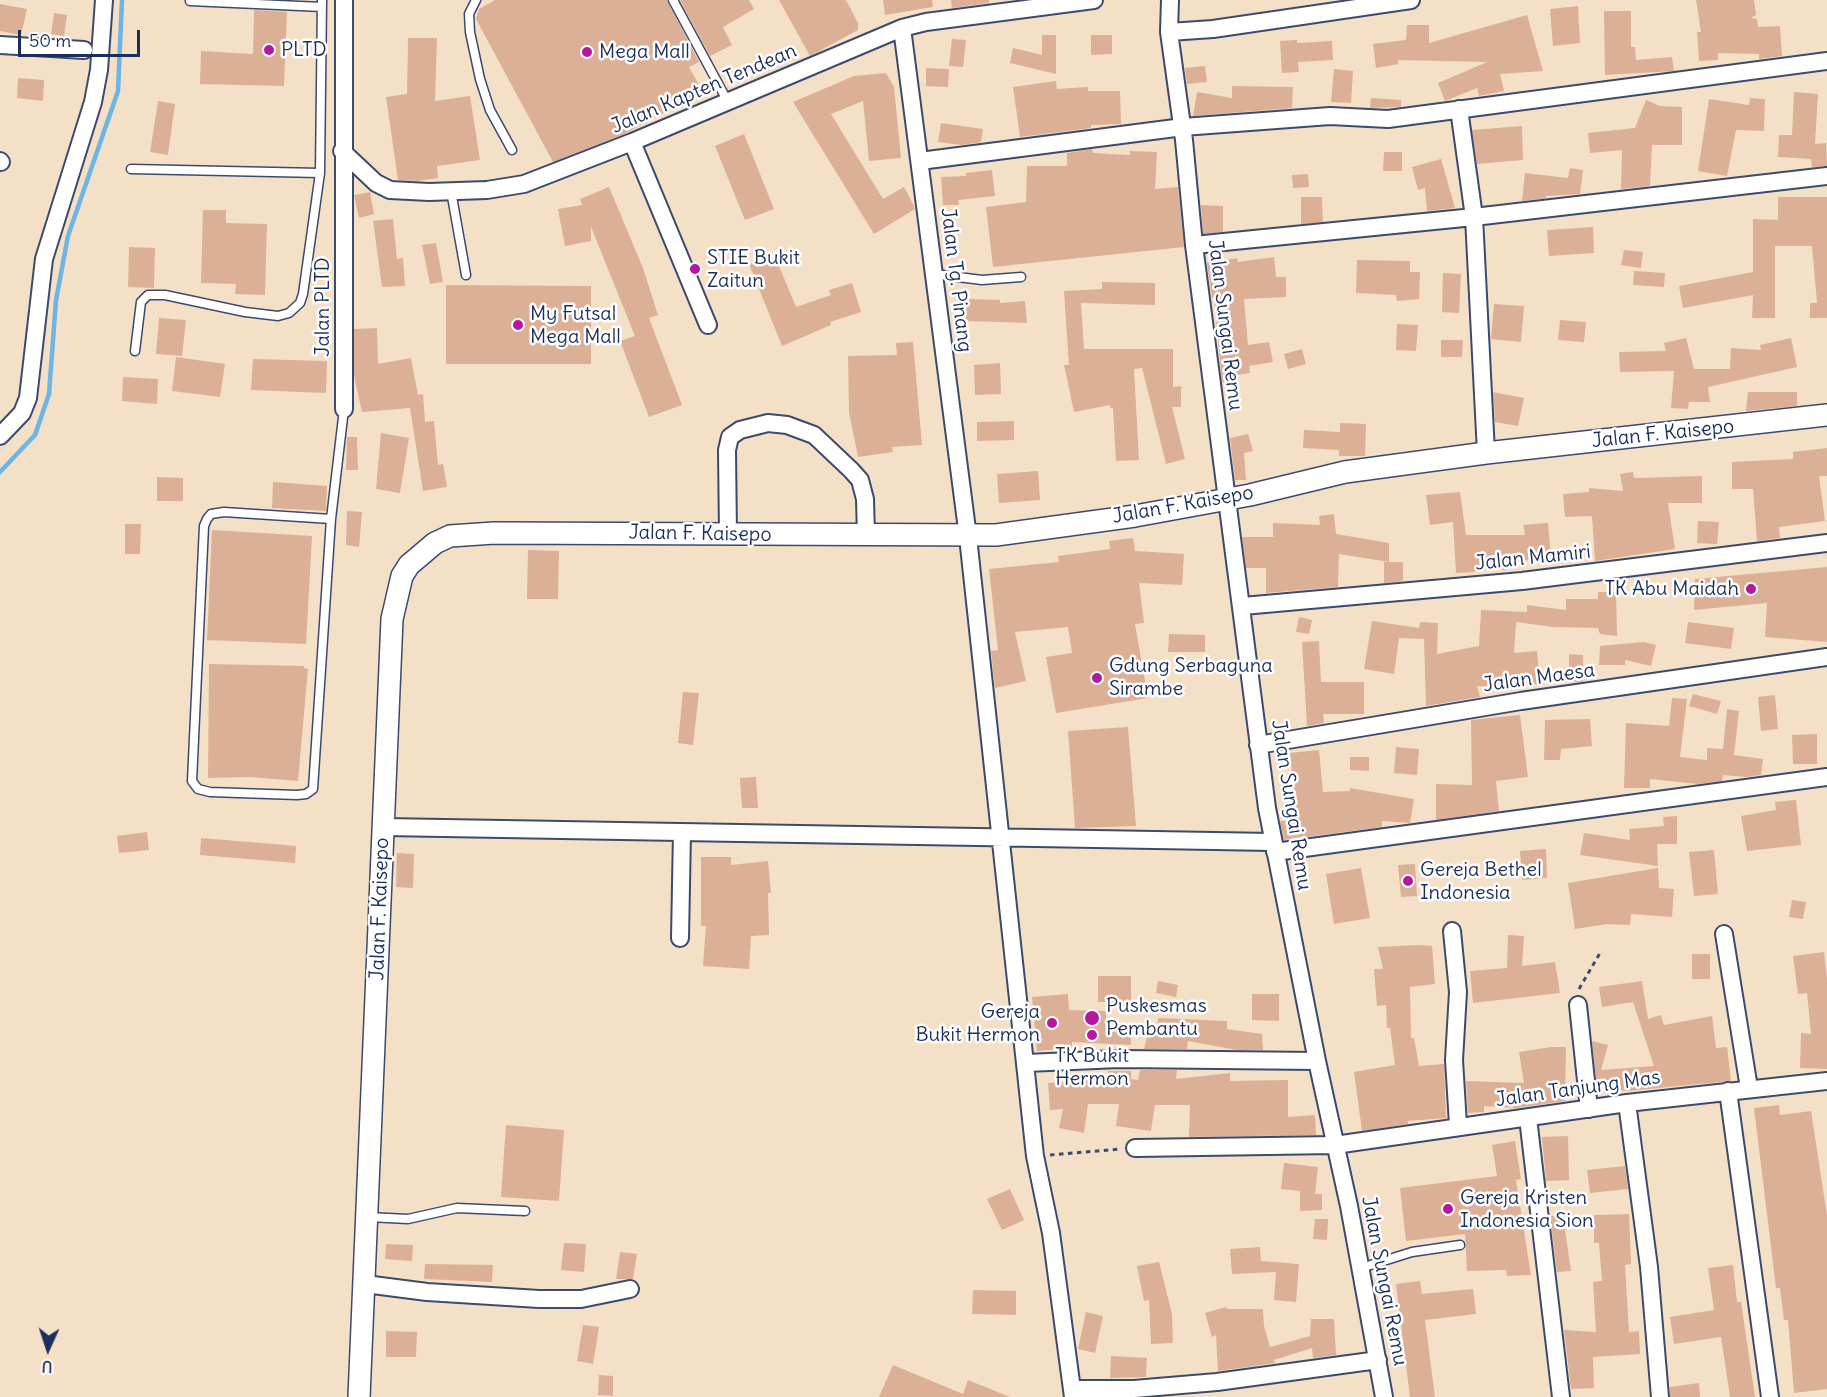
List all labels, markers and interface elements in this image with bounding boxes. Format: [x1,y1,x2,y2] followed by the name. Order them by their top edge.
[21,18,142,56] scale bar
[29,29,71,52] text: 50 m
[281,38,327,62] place label: PLTD
[608,39,800,139] street label: Jalan Kapten Tendean
[599,40,690,64] place label: Mega Mall
[262,43,276,57] marker: PLTD
[580,45,594,59] marker: Mega Mall
[935,206,977,354] street label: Jalan Tg. Pinang
[1203,238,1247,412] street label: Jalan Sungai Remu
[707,246,800,293] place label: STIE Bukit Zaitun
[311,257,335,357] street label: Jalan PLTD
[688,262,702,276] marker: STIE Bukit Zaitun
[530,302,621,349] place label: My Futsal Mega Mall
[511,318,525,332] marker: My Futsal Mega Mall
[1591,415,1735,453] street label: Jalan F. Kaisepo
[1111,481,1255,529] street label: Jalan F. Kaisepo
[628,521,772,547] street label: Jalan F. Kaisepo
[1474,540,1592,576] street label: Jalan Mamiri
[1604,577,1739,601] place label: TK Abu Maidah
[1744,582,1758,596] marker: TK Abu Maidah
[1109,654,1273,701] place label: Gdung Serbaguna Sirambe
[1482,658,1596,698] street label: Jalan Maesa
[1090,671,1104,685] marker: Gdung Serbaguna Sirambe
[1266,718,1316,892] street label: Jalan Sungai Remu
[366,837,394,981] street label: Jalan F. Kaisepo
[1420,858,1542,905] place label: Gereja Bethel Indonesia
[1401,874,1415,888] marker: Gereja Bethel Indonesia
[1106,994,1207,1041] place label: Puskesmas Pembantu
[916,1000,1040,1047] place label: Gereja Bukit Hermon
[1083,1009,1101,1027] marker: Puskesmas Pembantu
[1045,1016,1059,1030] marker: Gereja Bukit Hermon
[1085,1028,1099,1042] marker: TK Bukit Hermon
[1055,1044,1129,1091] place label: TK Bukit Hermon
[1494,1066,1662,1112] street label: Jalan Tanjung Mas
[1460,1186,1594,1233] place label: Gereja Kristen Indonesia Sion
[1356,1194,1412,1368] street label: Jalan Sungai Remu
[1441,1202,1455,1216] marker: Gereja Kristen Indonesia Sion
[18,1319,78,1379] north arrow
[41,1357,53,1377] text: U

